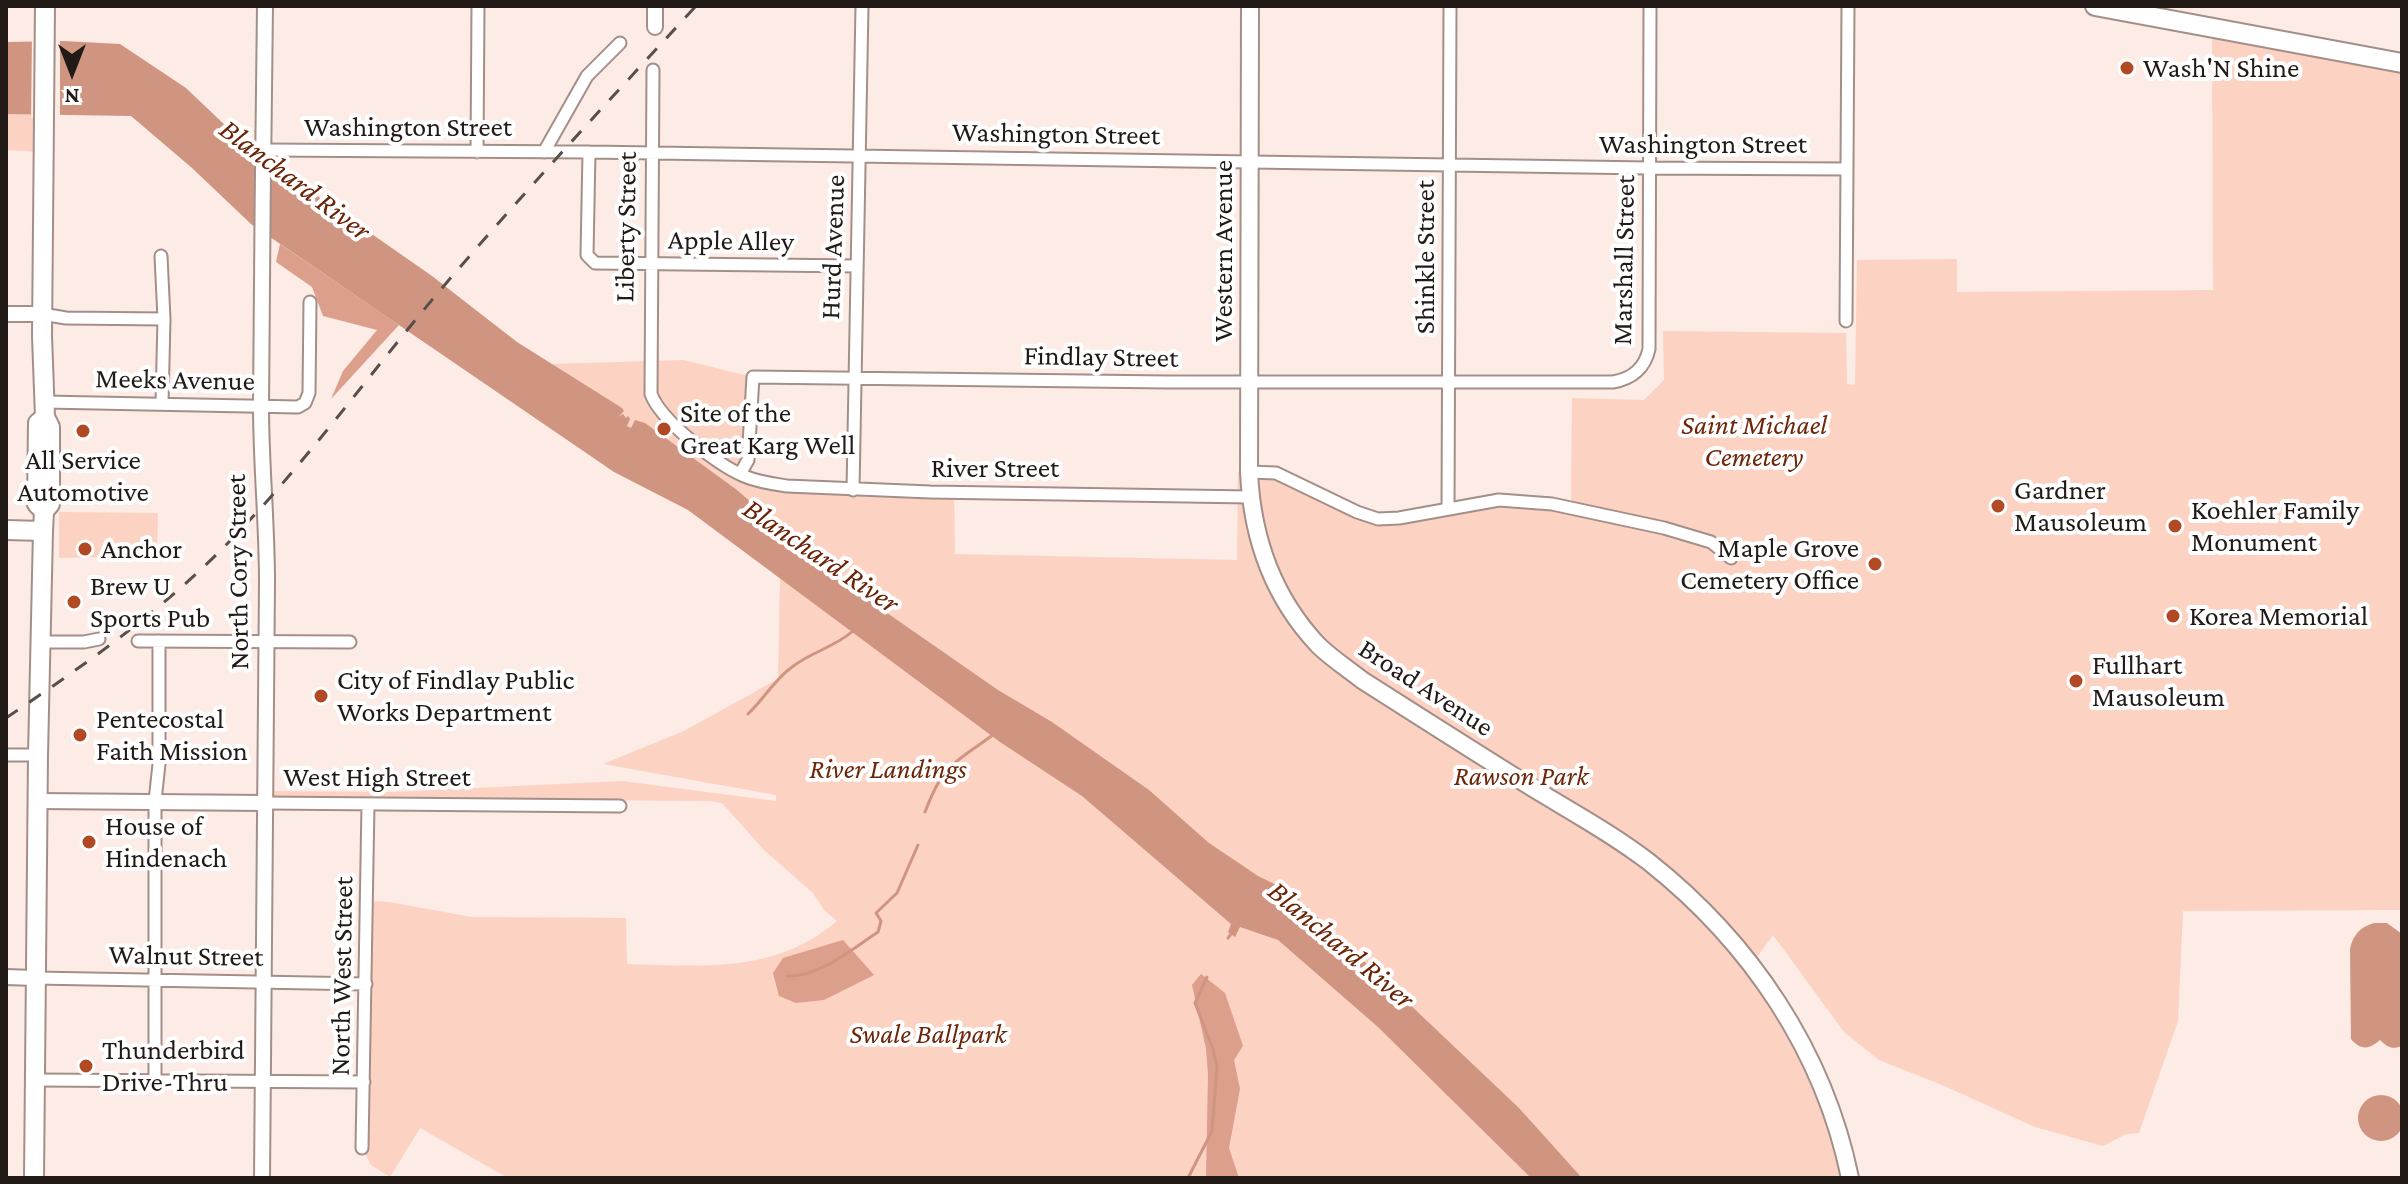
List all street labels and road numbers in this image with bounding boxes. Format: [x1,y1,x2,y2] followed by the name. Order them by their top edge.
[304,110,512,144] street label: Washington Street
[952,115,1160,153] street label: Washington Street
[1599,127,1807,161] street label: Washington Street
[608,151,644,303] street label: Liberty Street
[1206,160,1240,342] street label: Western Avenue
[814,174,852,320] street label: Hurd Avenue
[1606,174,1642,346] street label: Marshall Street
[1408,180,1442,334] street label: Shinkle Street
[668,223,794,259] street label: Apple Alley
[1023,339,1179,375] street label: Findlay Street
[95,362,255,398] street label: Meeks Avenue
[931,451,1059,485] street label: River Street
[219,474,257,670] street label: North Cory Street
[1352,632,1500,744] street label: Broad Avenue
[283,760,471,794] street label: West High Street
[323,876,361,1076] street label: North West Street
[108,938,264,974] street label: Walnut Street

